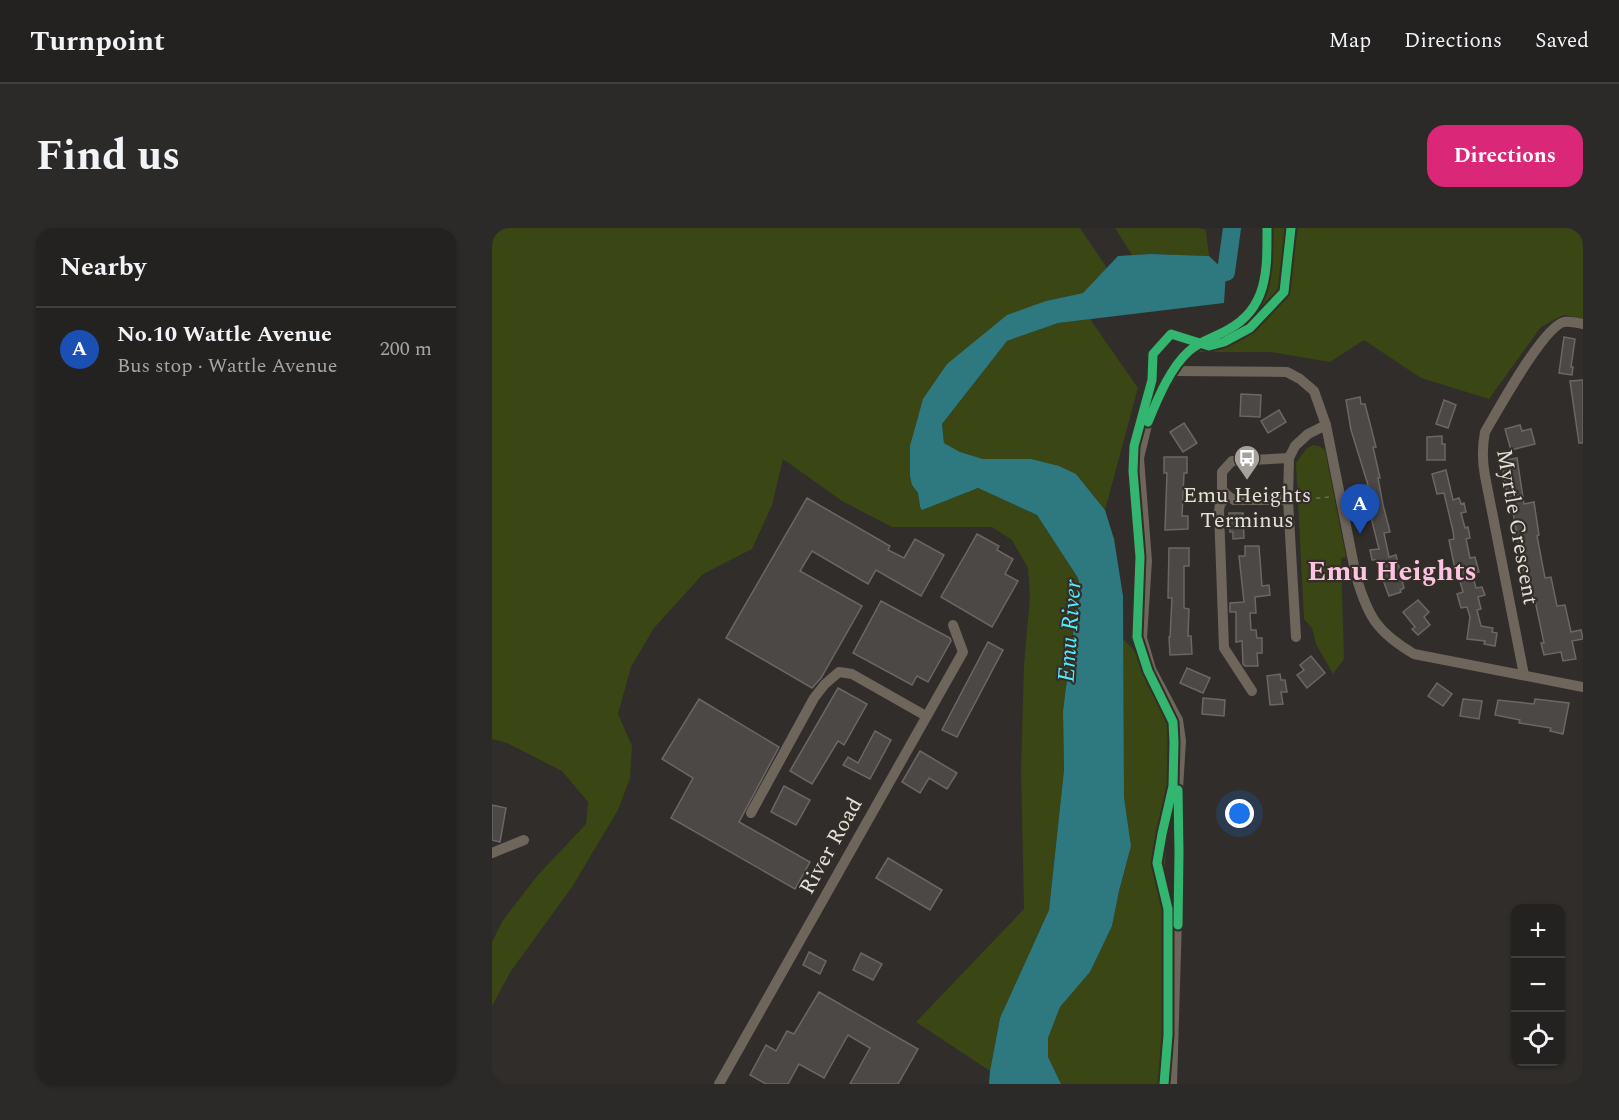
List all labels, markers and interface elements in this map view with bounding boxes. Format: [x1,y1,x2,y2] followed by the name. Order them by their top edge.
[30,20,165,63] text: Turnpoint
[1329,25,1371,57] text: Map
[1404,25,1502,57] text: Directions
[1535,25,1589,57] text: Saved
[36,125,180,188] text: Find us
[1427,125,1583,187] button: Directions
[60,247,146,287] text: Nearby
[117,318,332,351] text: No.10 Wattle Avenue
[72,334,87,364] text: A
[380,334,432,364] text: 200 m
[117,351,337,381] text: Bus stop · Wattle Avenue
[1232,443,1262,481] bus stop icon: Emu Heights Terminus
[1487,447,1547,608] street label: Myrtle Crescent
[1183,479,1311,537] place label: Emu Heights Terminus
[1340,484,1380,534] pin: A
[1307,550,1477,593] district label: Emu Heights
[1048,578,1092,683] water label: Emu River
[791,791,871,901] street label: River Road
[1225,799,1254,828] your location
[1511,904,1565,1066] map controls
[1511,904,1565,958] button: +
[1511,958,1565,1012] button: −
[1511,1012,1565,1066] button: locate

